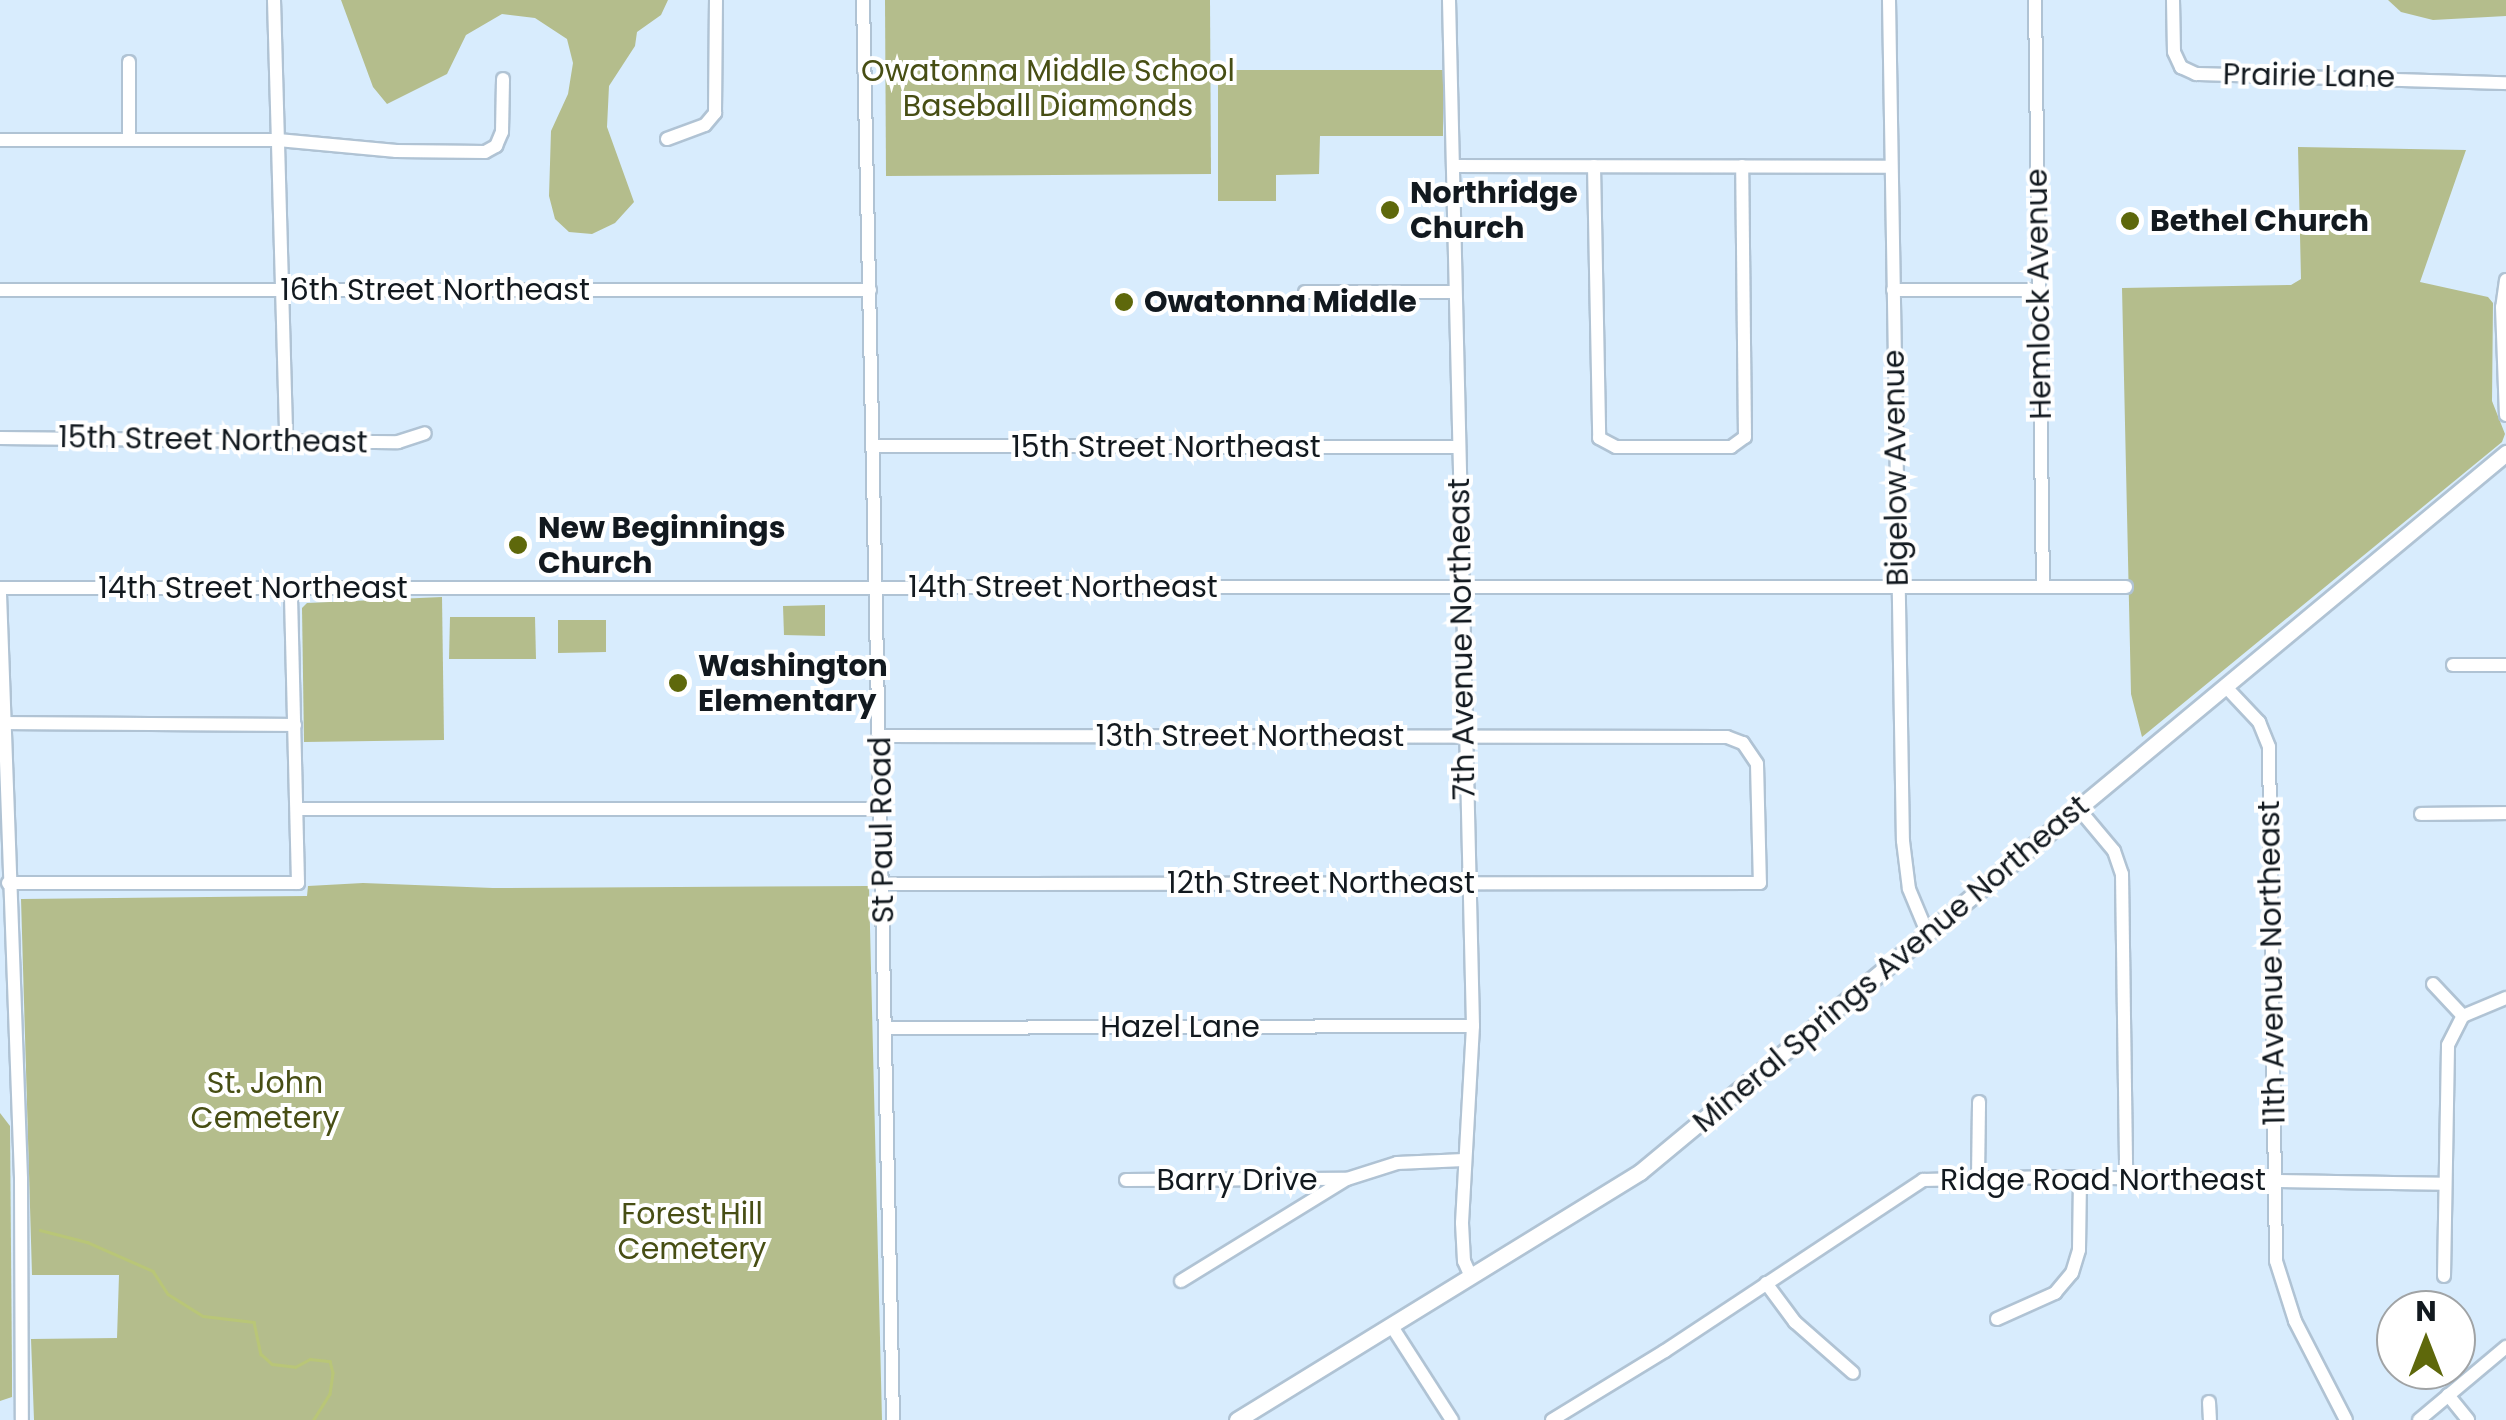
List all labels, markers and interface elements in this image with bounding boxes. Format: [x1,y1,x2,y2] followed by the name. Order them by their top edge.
[861,53,1235,124] park label: Owatonna Middle School Baseball Diamonds
[2222,56,2396,96] street label: Prairie Lane
[2019,168,2059,420] street label: Hemlock Avenue
[1410,175,1578,246] place label: Northridge Church
[1379,199,1401,221] marker: Northridge Church
[2150,203,2369,239] place label: Bethel Church
[2119,210,2141,232] marker: Bethel Church
[280,272,590,308] street label: 16th Street Northeast
[1144,284,1417,320] place label: Owatonna Middle
[1113,291,1135,313] marker: Owatonna Middle
[1876,349,1916,587] street label: Bigelow Avenue
[58,419,368,461] street label: 15th Street Northeast
[1011,429,1321,465] street label: 15th Street Northeast
[1441,478,1483,800] street label: 7th Avenue Northeast
[538,510,785,580] place label: New Beginnings Church
[507,534,529,556] marker: New Beginnings Church
[908,569,1218,605] street label: 14th Street Northeast
[98,570,408,606] street label: 14th Street Northeast
[698,648,888,718] place label: Washington Elementary
[667,672,689,694] marker: Washington Elementary
[1096,718,1404,754] street label: 13th Street Northeast
[862,736,902,924] street label: St Paul Road
[1686,788,2096,1140] street label: Mineral Springs Avenue Northeast
[2251,800,2293,1126] street label: 11th Avenue Northeast
[1167,865,1475,901] street label: 12th Street Northeast
[1100,1009,1260,1045] street label: Hazel Lane
[191,1065,339,1136] park label: St. John Cemetery
[1156,1162,1318,1198] street label: Barry Drive
[1940,1162,2266,1198] street label: Ridge Road Northeast
[618,1196,766,1266] park label: Forest Hill Cemetery
[2376,1290,2476,1390] north arrow
[2415,1292,2437,1331] text: N

